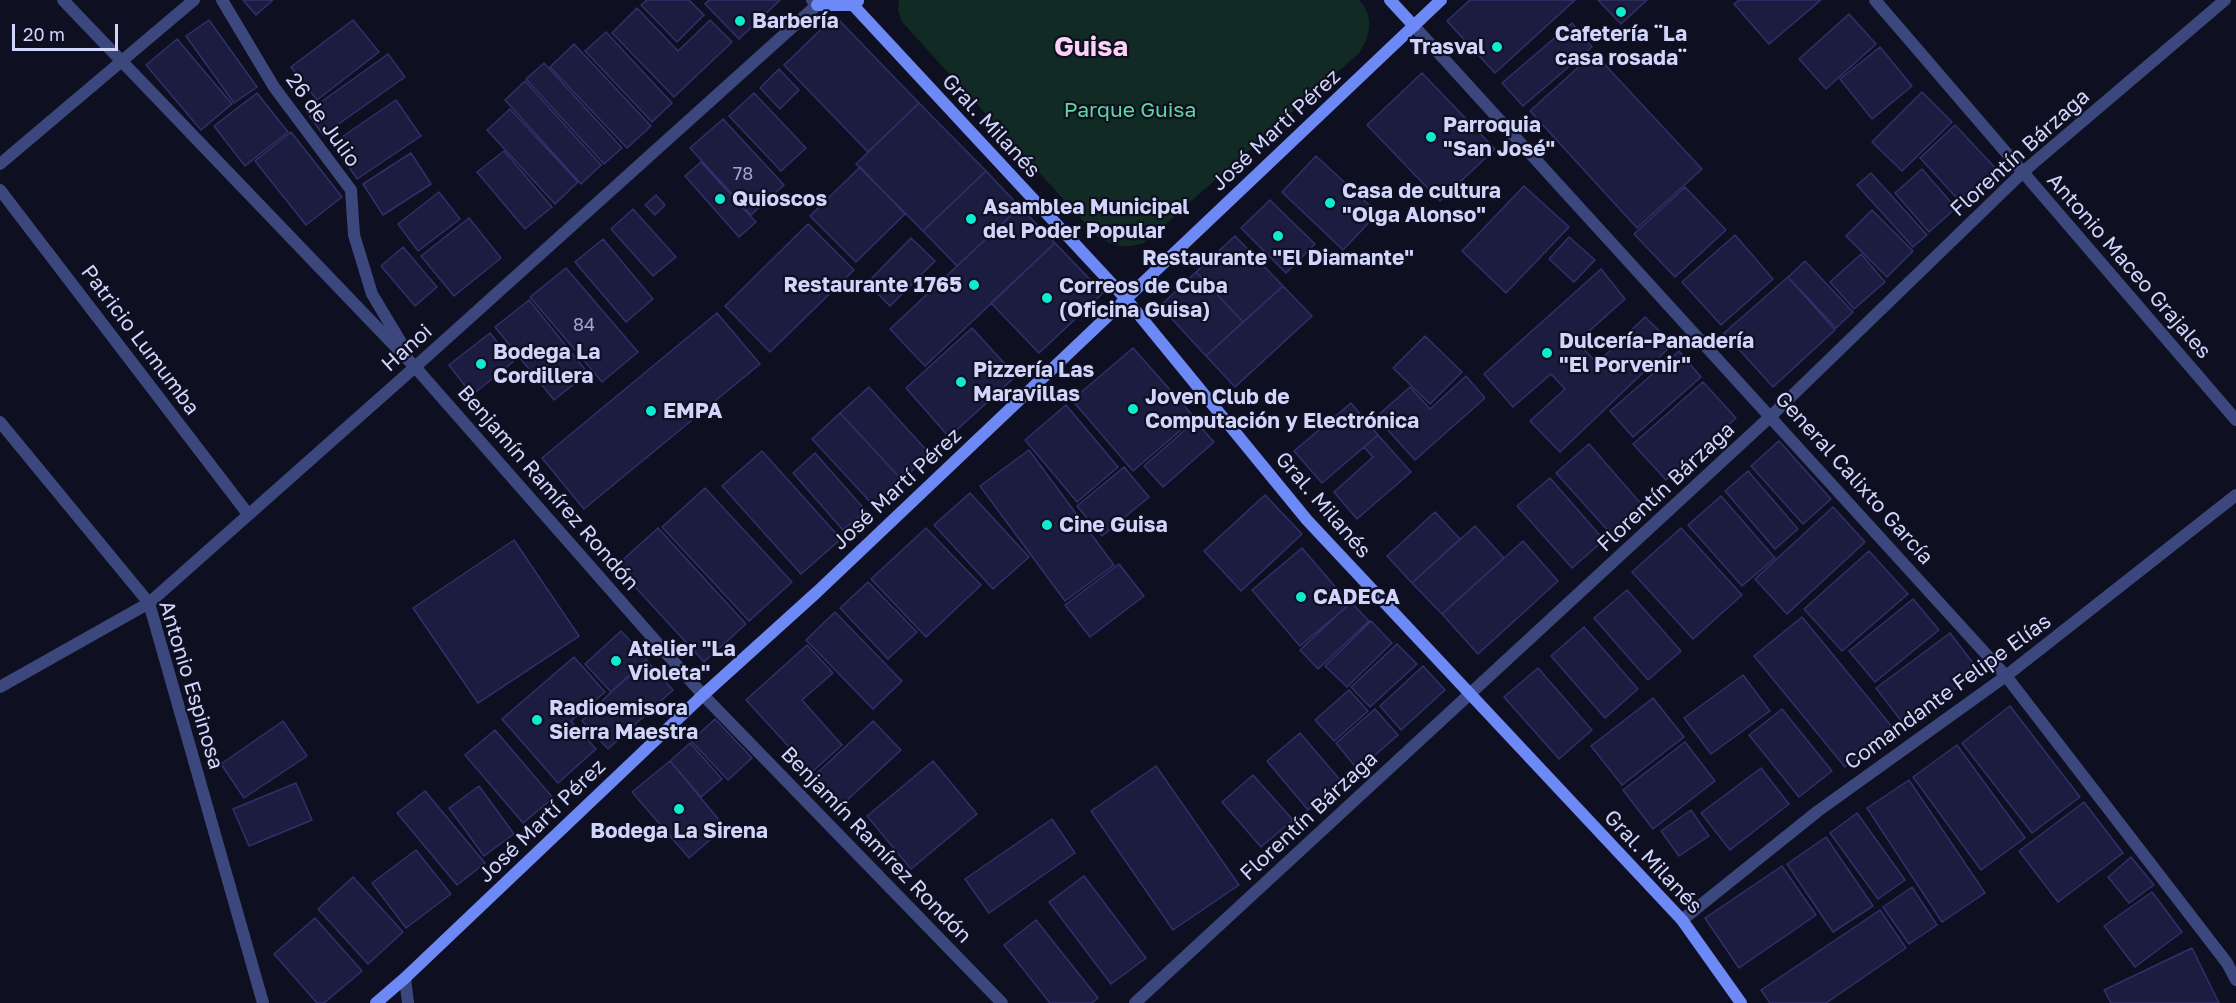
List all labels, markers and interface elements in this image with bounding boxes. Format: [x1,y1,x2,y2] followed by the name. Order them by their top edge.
[1614,5,1628,19] marker: Cafetería ¨La casa rosada¨
[752,8,839,34] place label: Barbería
[15,12,122,50] scale bar
[733,14,747,28] marker: Barbería
[1555,21,1687,71] place label: Cafetería ¨La casa rosada¨
[23,23,65,45] text: 20 m
[1054,31,1128,63] district label: Guisa
[1409,34,1485,60] place label: Trasval
[1490,40,1504,54] marker: Trasval
[1206,64,1346,196] street label: José Martí Pérez
[281,68,365,172] street label: 26 de Julio
[937,69,1045,183] street label: Gral. Milanés
[1945,84,2095,222] street label: Florentín Bárzaga
[1064,97,1196,123] park label: Parque Guisa
[1443,112,1555,162] place label: Parroquia "San José"
[1424,130,1438,144] marker: Parroquia "San José"
[733,163,753,185] house number: 78
[2042,168,2216,364] street label: Antonio Maceo Grajales
[1342,178,1501,228] place label: Casa de cultura "Olga Alonso"
[732,186,827,212] place label: Quioscos
[713,192,727,206] marker: Quioscos
[983,194,1189,244] place label: Asamblea Municipal del Poder Popular
[1323,196,1337,210] marker: Casa de cultura "Olga Alonso"
[964,212,978,226] marker: Asamblea Municipal del Poder Popular
[1271,229,1285,243] marker: Restaurante "El Diamante"
[1142,245,1414,271] place label: Restaurante "El Diamante"
[75,260,205,420] street label: Patricio Lumumba
[783,272,962,298] place label: Restaurante 1765
[1059,273,1228,323] place label: Correos de Cuba (Oficina Guisa)
[967,278,981,292] marker: Restaurante 1765
[1040,291,1054,305] marker: Correos de Cuba (Oficina Guisa)
[573,314,595,336] house number: 84
[377,319,437,377] street label: Hanoi
[1559,328,1754,378] place label: Dulcería-Panadería "El Porvenir"
[493,339,600,389] place label: Bodega La Cordillera
[1540,346,1554,360] marker: Dulcería-Panadería "El Porvenir"
[474,357,488,371] marker: Bodega La Cordillera
[973,357,1094,407] place label: Pizzería Las Maravillas
[954,375,968,389] marker: Pizzería Las Maravillas
[452,380,644,596] street label: Benjamín Ramírez Rondón
[1145,384,1419,434] place label: Joven Club de Computación y Electrónica
[1770,386,1938,570] street label: General Calixto García
[663,398,722,424] place label: EMPA
[1126,402,1140,416] marker: Joven Club de Computación y Electrónica
[644,404,658,418] marker: EMPA
[1592,417,1740,557] street label: Florentín Bárzaga
[827,423,967,555] street label: José Martí Pérez
[1270,447,1376,563] street label: Gral. Milanés
[1059,512,1168,538] place label: Cine Guisa
[1040,518,1054,532] marker: Cine Guisa
[1313,584,1400,610] place label: CADECA
[1294,590,1308,604] marker: CADECA
[153,598,229,772] street label: Antonio Espinosa
[1840,609,2056,775] street label: Comandante Felipe Elías
[628,636,736,686] place label: Atelier "La Violeta"
[609,654,623,668] marker: Atelier "La Violeta"
[549,695,698,745] place label: Radioemisora Sierra Maestra
[530,713,544,727] marker: Radioemisora Sierra Maestra
[775,742,977,948] street label: Benjamín Ramírez Rondón
[1235,746,1383,886] street label: Florentín Bárzaga
[473,754,611,888] street label: José Martí Pérez
[672,802,686,816] marker: Bodega La Sirena
[1599,805,1707,919] street label: Gral. Milanés
[590,818,768,844] place label: Bodega La Sirena

